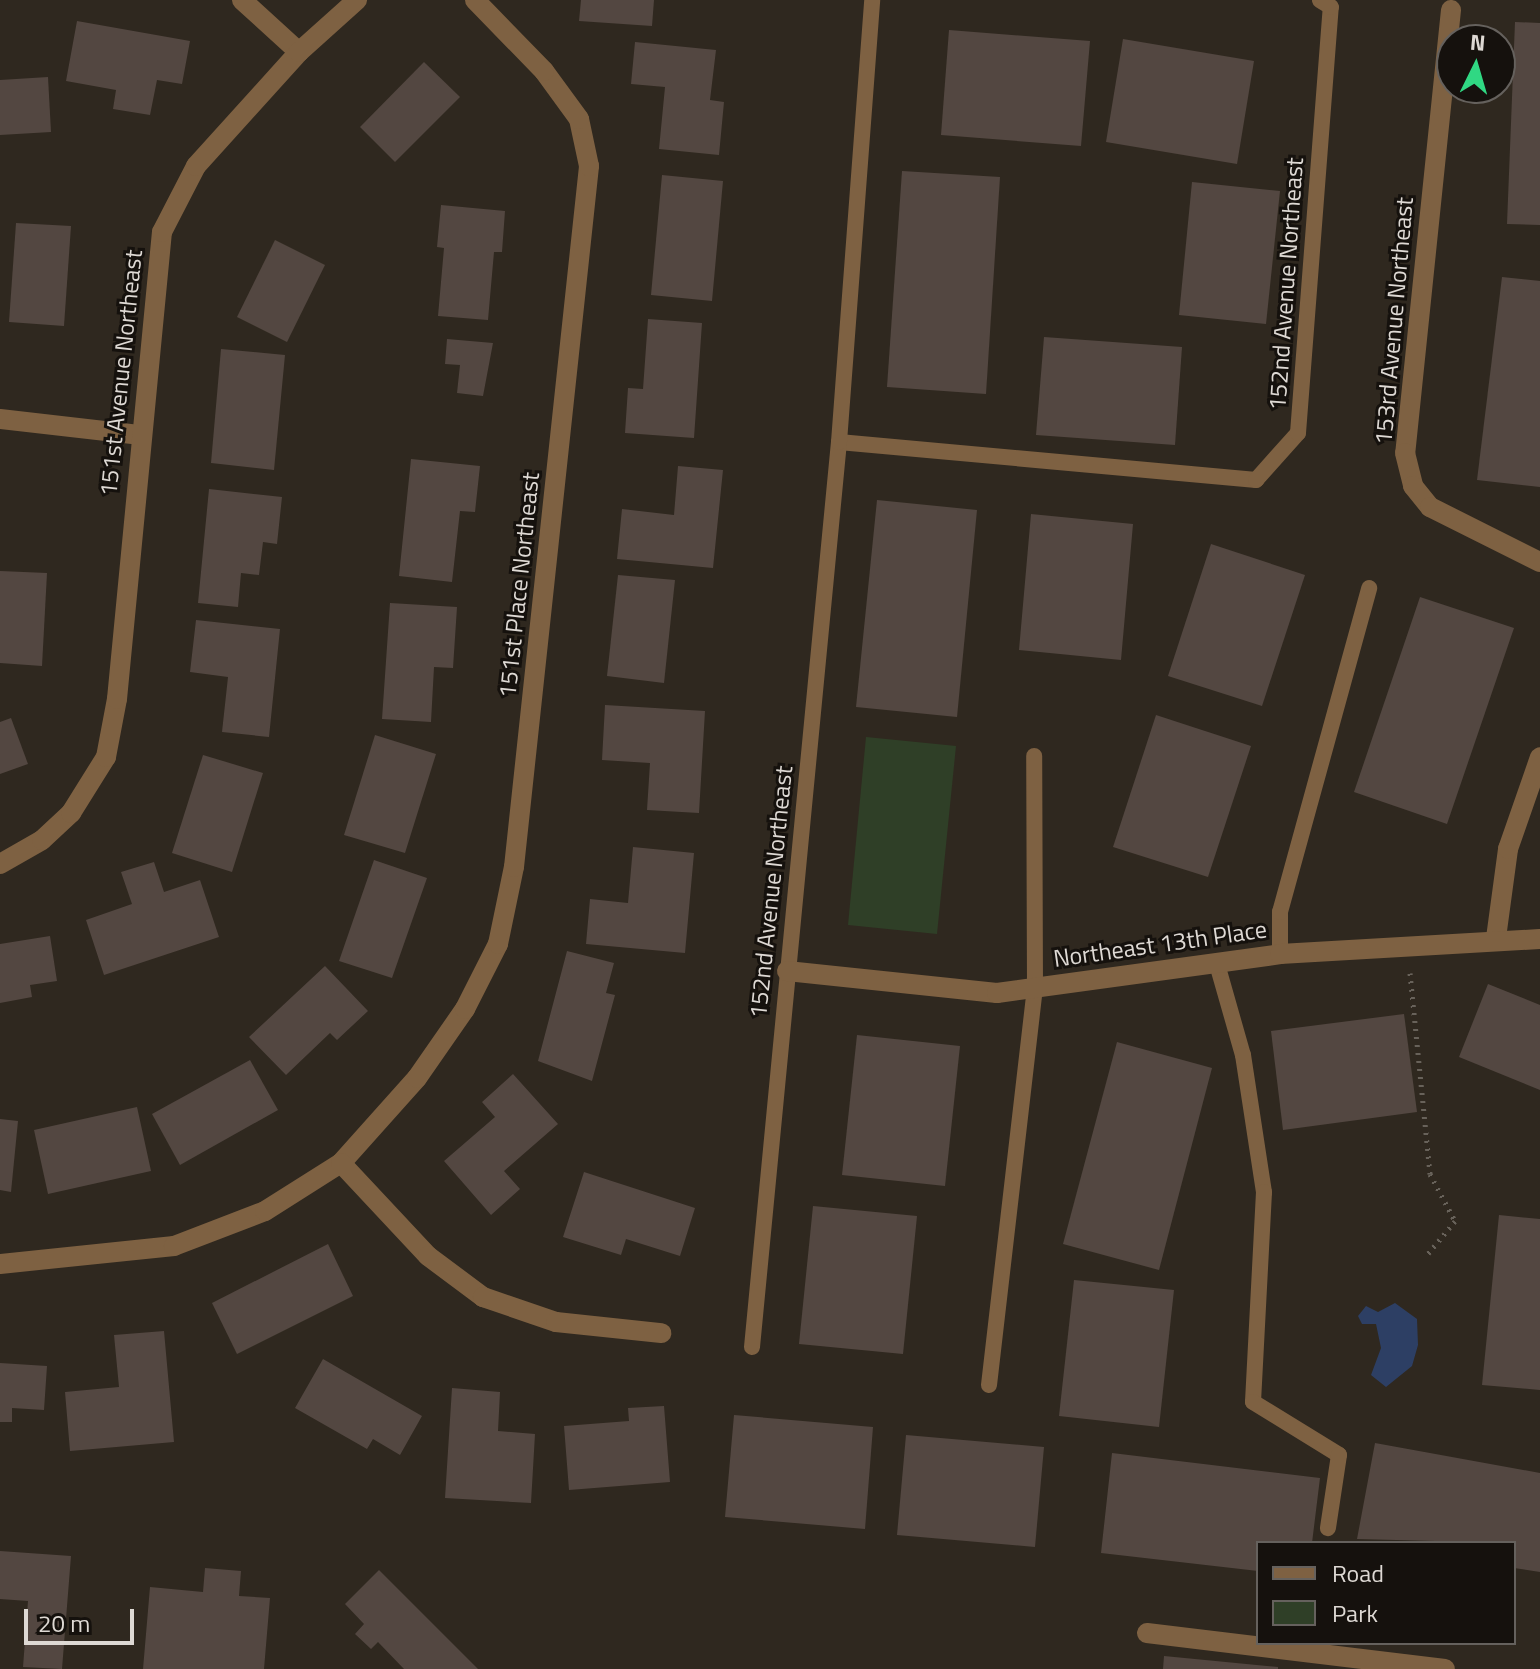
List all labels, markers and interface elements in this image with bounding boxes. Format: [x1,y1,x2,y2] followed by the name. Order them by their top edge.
[1436,24,1516,104] north arrow
[1469,24,1487,60] text: N
[1263,156,1309,412] street label: 152nd Avenue Northeast
[1369,196,1419,446] street label: 153rd Avenue Northeast
[94,248,148,498] street label: 151st Avenue Northeast
[493,471,545,699] street label: 151st Place Northeast
[743,764,799,1020] street label: 152nd Avenue Northeast
[1051,915,1269,973] street label: Northeast 13th Place
[1256,1541,1516,1645] legend
[1332,1555,1384,1591] text: Road
[28,1593,138,1643] scale bar
[1332,1595,1378,1631] text: Park
[38,1605,90,1641] text: 20 m

